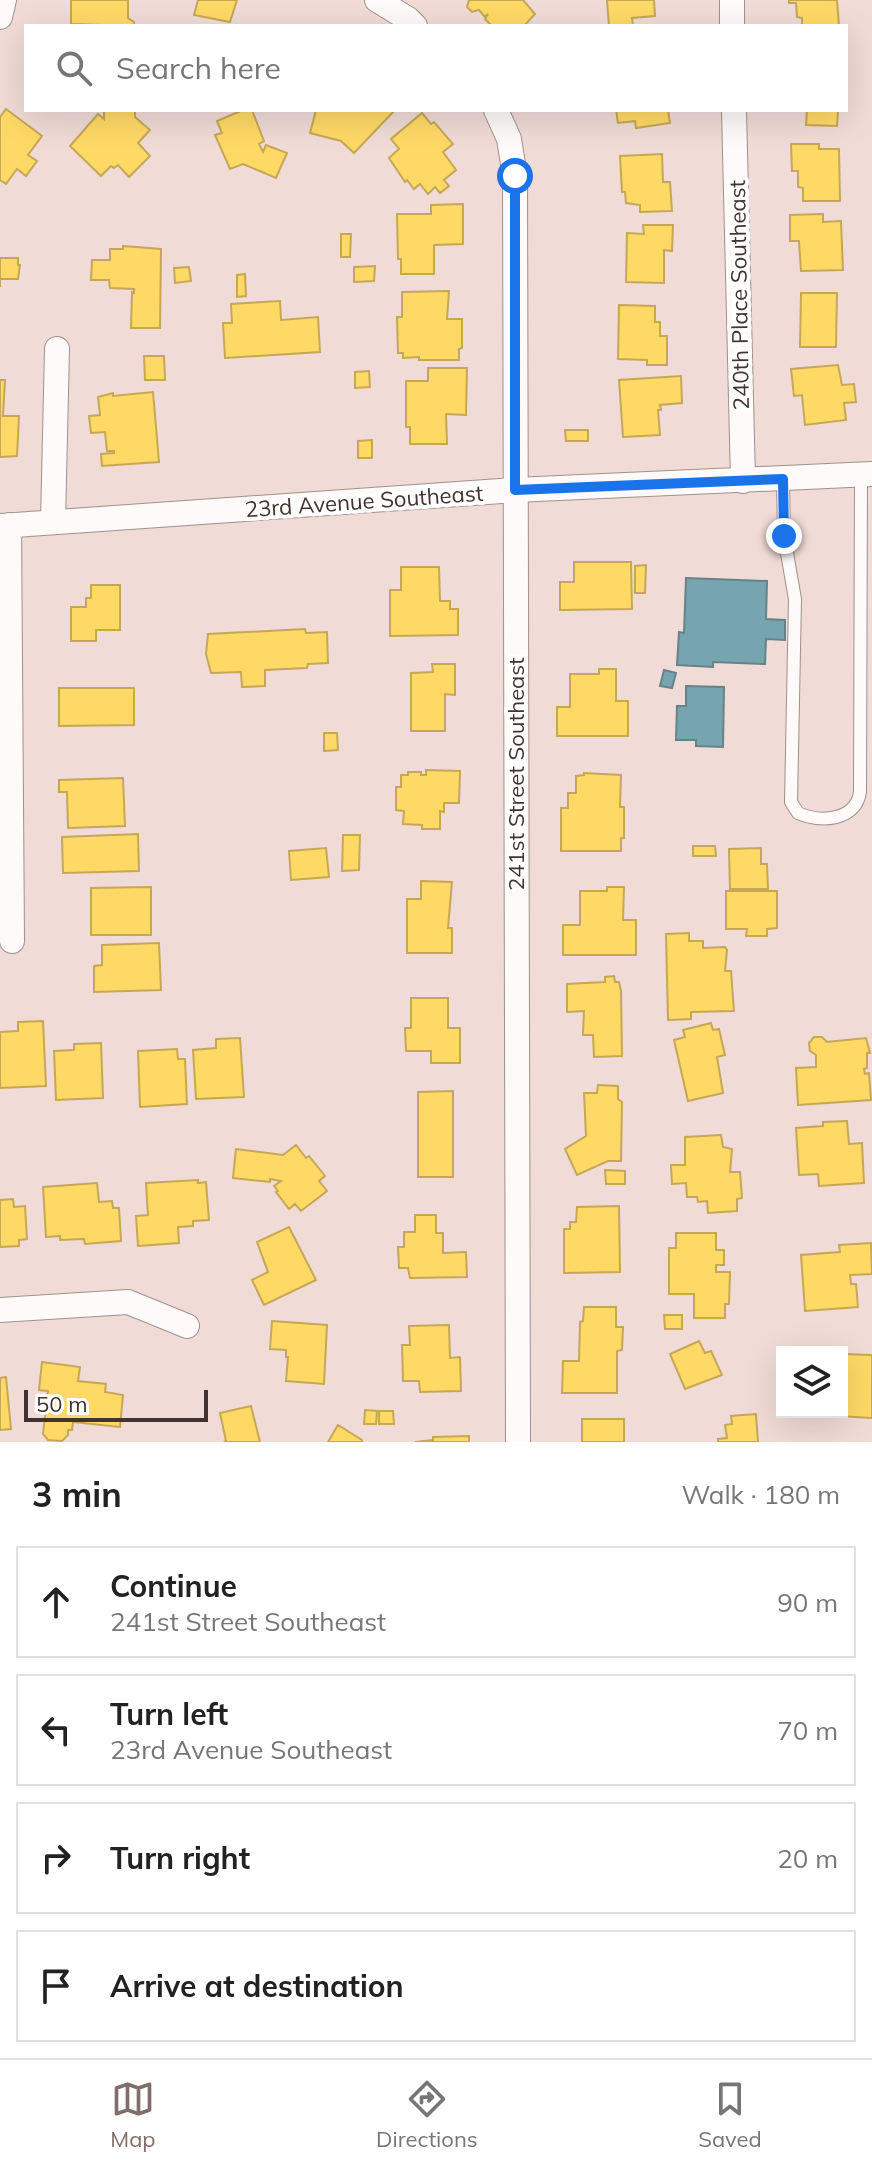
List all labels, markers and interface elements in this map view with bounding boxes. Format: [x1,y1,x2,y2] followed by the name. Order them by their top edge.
[24,24,848,112] search box
[52,46,96,90] icon: search
[116,49,281,87] text: Search here
[497,158,533,194] route start
[723,179,755,410] street label: 240th Place Southeast
[244,479,484,523] street label: 23rd Avenue Southeast
[766,518,802,554] route end
[502,657,530,891] street label: 241st Street Southeast
[776,1346,848,1418] map controls
[776,1346,848,1418] button: layers
[24,1386,208,1422] scale bar
[36,1390,87,1418] text: 50 m
[32,1473,122,1516] text: 3 min
[681,1478,840,1511] text: Walk · 180 m
[110,1567,237,1605] text: Continue
[34,1580,78,1624] icon: ahead
[777,1586,838,1619] text: 90 m
[110,1605,386,1638] text: 241st Street Southeast
[110,1695,228,1733] text: Turn left
[34,1708,78,1752] icon: left
[777,1714,838,1747] text: 70 m
[110,1733,392,1766] text: 23rd Avenue Southeast
[34,1836,78,1880] icon: right
[110,1839,250,1877] text: Turn right
[777,1842,838,1875] text: 20 m
[34,1964,78,2008] icon: arrive
[110,1967,404,2005] text: Arrive at destination
[110,2077,156,2153] tab: Map
[376,2077,478,2153] tab: Directions
[698,2077,762,2153] tab: Saved

